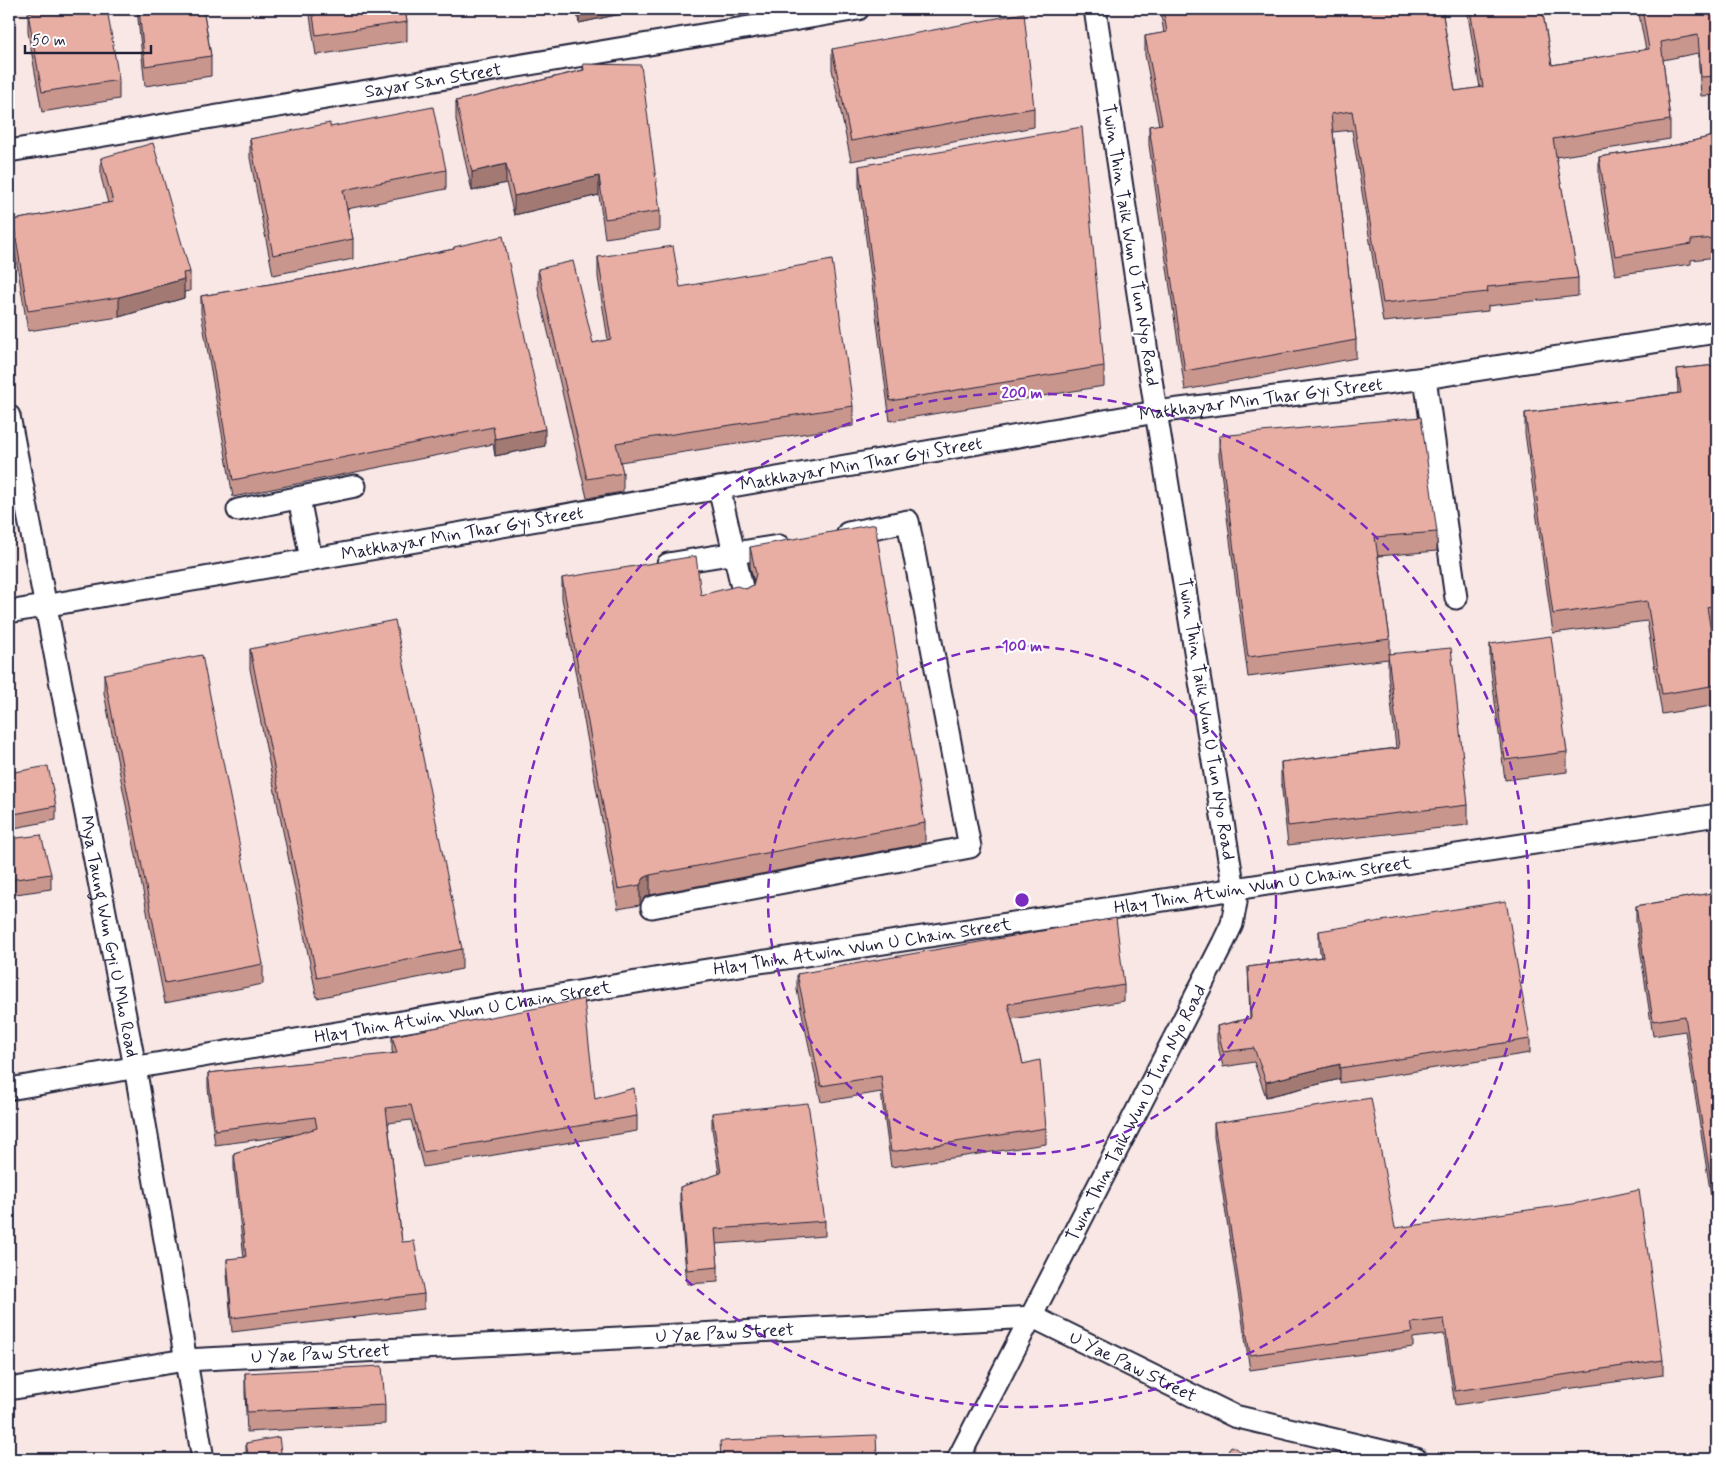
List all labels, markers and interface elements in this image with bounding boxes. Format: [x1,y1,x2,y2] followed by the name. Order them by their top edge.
[25,22,151,54] scale bar
[32,31,66,51] text: 50 m
[363,58,504,104] street label: Sayar San Street
[1096,102,1164,388] street label: Twin Thin Taik Wun U Tun Nyo Road
[1137,372,1384,428] street label: Matkhayar Min Thar Gyi Street
[1002,384,1043,404] text: 200 m
[738,431,984,497] street label: Matkhayar Min Thar Gyi Street
[339,501,585,567] street label: Matkhayar Min Thar Gyi Street
[1172,576,1240,862] street label: Twin Thin Taik Wun U Tun Nyo Road
[1002,637,1042,657] text: 100 m
[74,814,144,1060] street label: Mya Taung Wun Gyi U Mho Road
[1112,851,1414,920] street label: Hlay Thin Atwin Wun U Chain Street
[1013,891,1031,909] centre of rings
[712,912,1013,982] street label: Hlay Thin Atwin Wun U Chain Street
[312,975,613,1050] street label: Hlay Thin Atwin Wun U Chain Street
[1061,981,1213,1246] street label: Twin Thin Taik Wun U Tun Nyo Road
[655,1318,795,1349] street label: U Yae Paw Street
[1065,1326,1200,1409] street label: U Yae Paw Street
[251,1339,390,1370] street label: U Yae Paw Street

